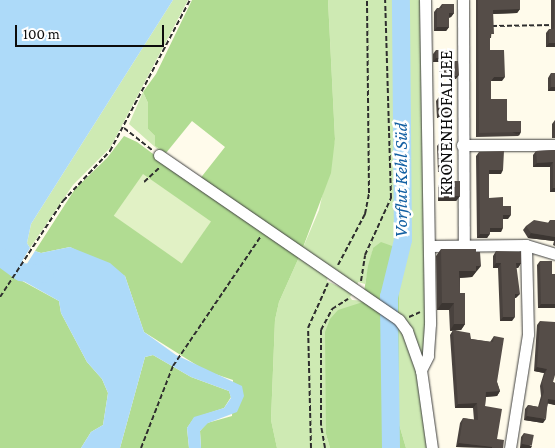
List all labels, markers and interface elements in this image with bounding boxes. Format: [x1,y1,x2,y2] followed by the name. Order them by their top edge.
[18,15,166,47] scale bar
[23,26,60,42] text: 100 m
[435,50,457,196] street label: KRONENHOFALLEE
[390,123,412,237] water label: Vorflut Kehl Süd

